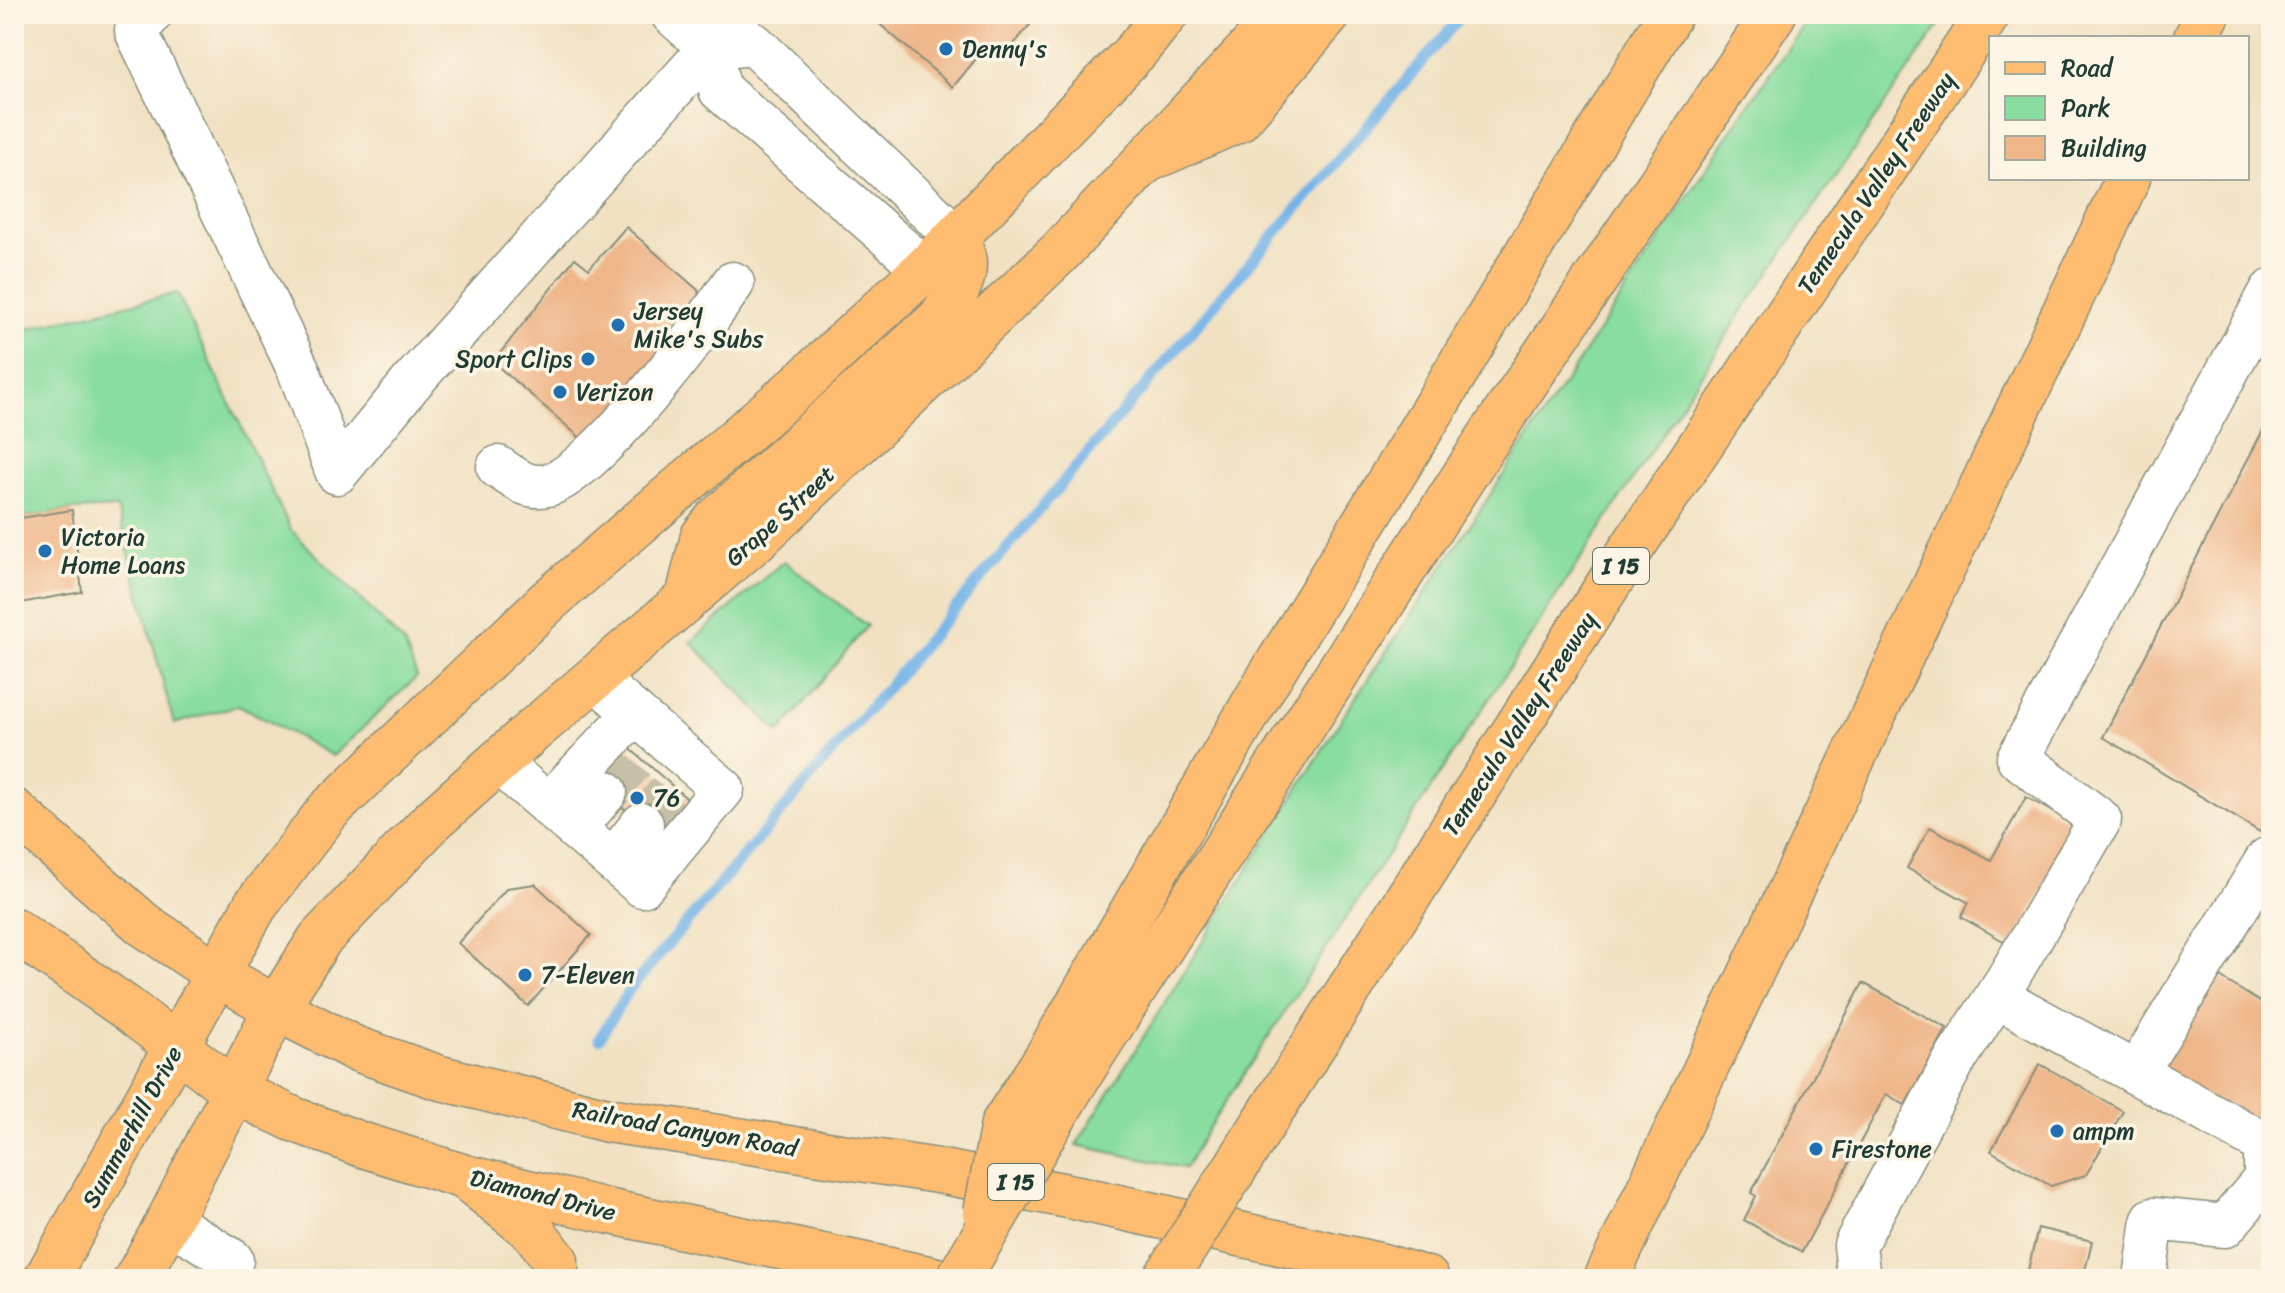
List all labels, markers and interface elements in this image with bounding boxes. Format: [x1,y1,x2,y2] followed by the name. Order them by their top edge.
[962,28,1048,70] place label: Denny's
[1989,36,2249,180] legend
[937,40,955,58] marker: Denny's
[2061,47,2115,89] text: Road
[1786,62,1967,303] street label: Temecula Valley Freeway
[2061,87,2110,129] text: Park
[2061,127,2147,169] text: Building
[633,290,764,360] place label: Jersey Mike's Subs
[609,316,627,334] marker: Jersey Mike's Subs
[455,338,572,380] place label: Sport Clips
[579,350,597,368] marker: Sport Clips
[576,371,653,413] place label: Verizon
[551,383,569,401] marker: Verizon
[715,455,845,577] street label: Grape Street
[61,516,185,586] place label: Victoria Home Loans
[36,542,54,560] marker: Victoria Home Loans
[1593,548,1649,584] road number: I 15
[1430,602,1608,845] street label: Temecula Valley Freeway
[653,777,680,819] place label: 76
[628,789,646,807] marker: 76
[541,954,635,996] place label: 7-Eleven
[516,966,534,984] marker: 7-Eleven
[70,1038,194,1216] street label: Summerhill Drive
[569,1089,803,1170] street label: Railroad Canyon Road
[2073,1110,2135,1152] place label: ampm
[2048,1122,2066,1140] marker: ampm
[1832,1128,1932,1170] place label: Firestone
[1807,1140,1825,1158] marker: Firestone
[465,1157,621,1233] street label: Diamond Drive
[988,1164,1044,1200] road number: I 15

